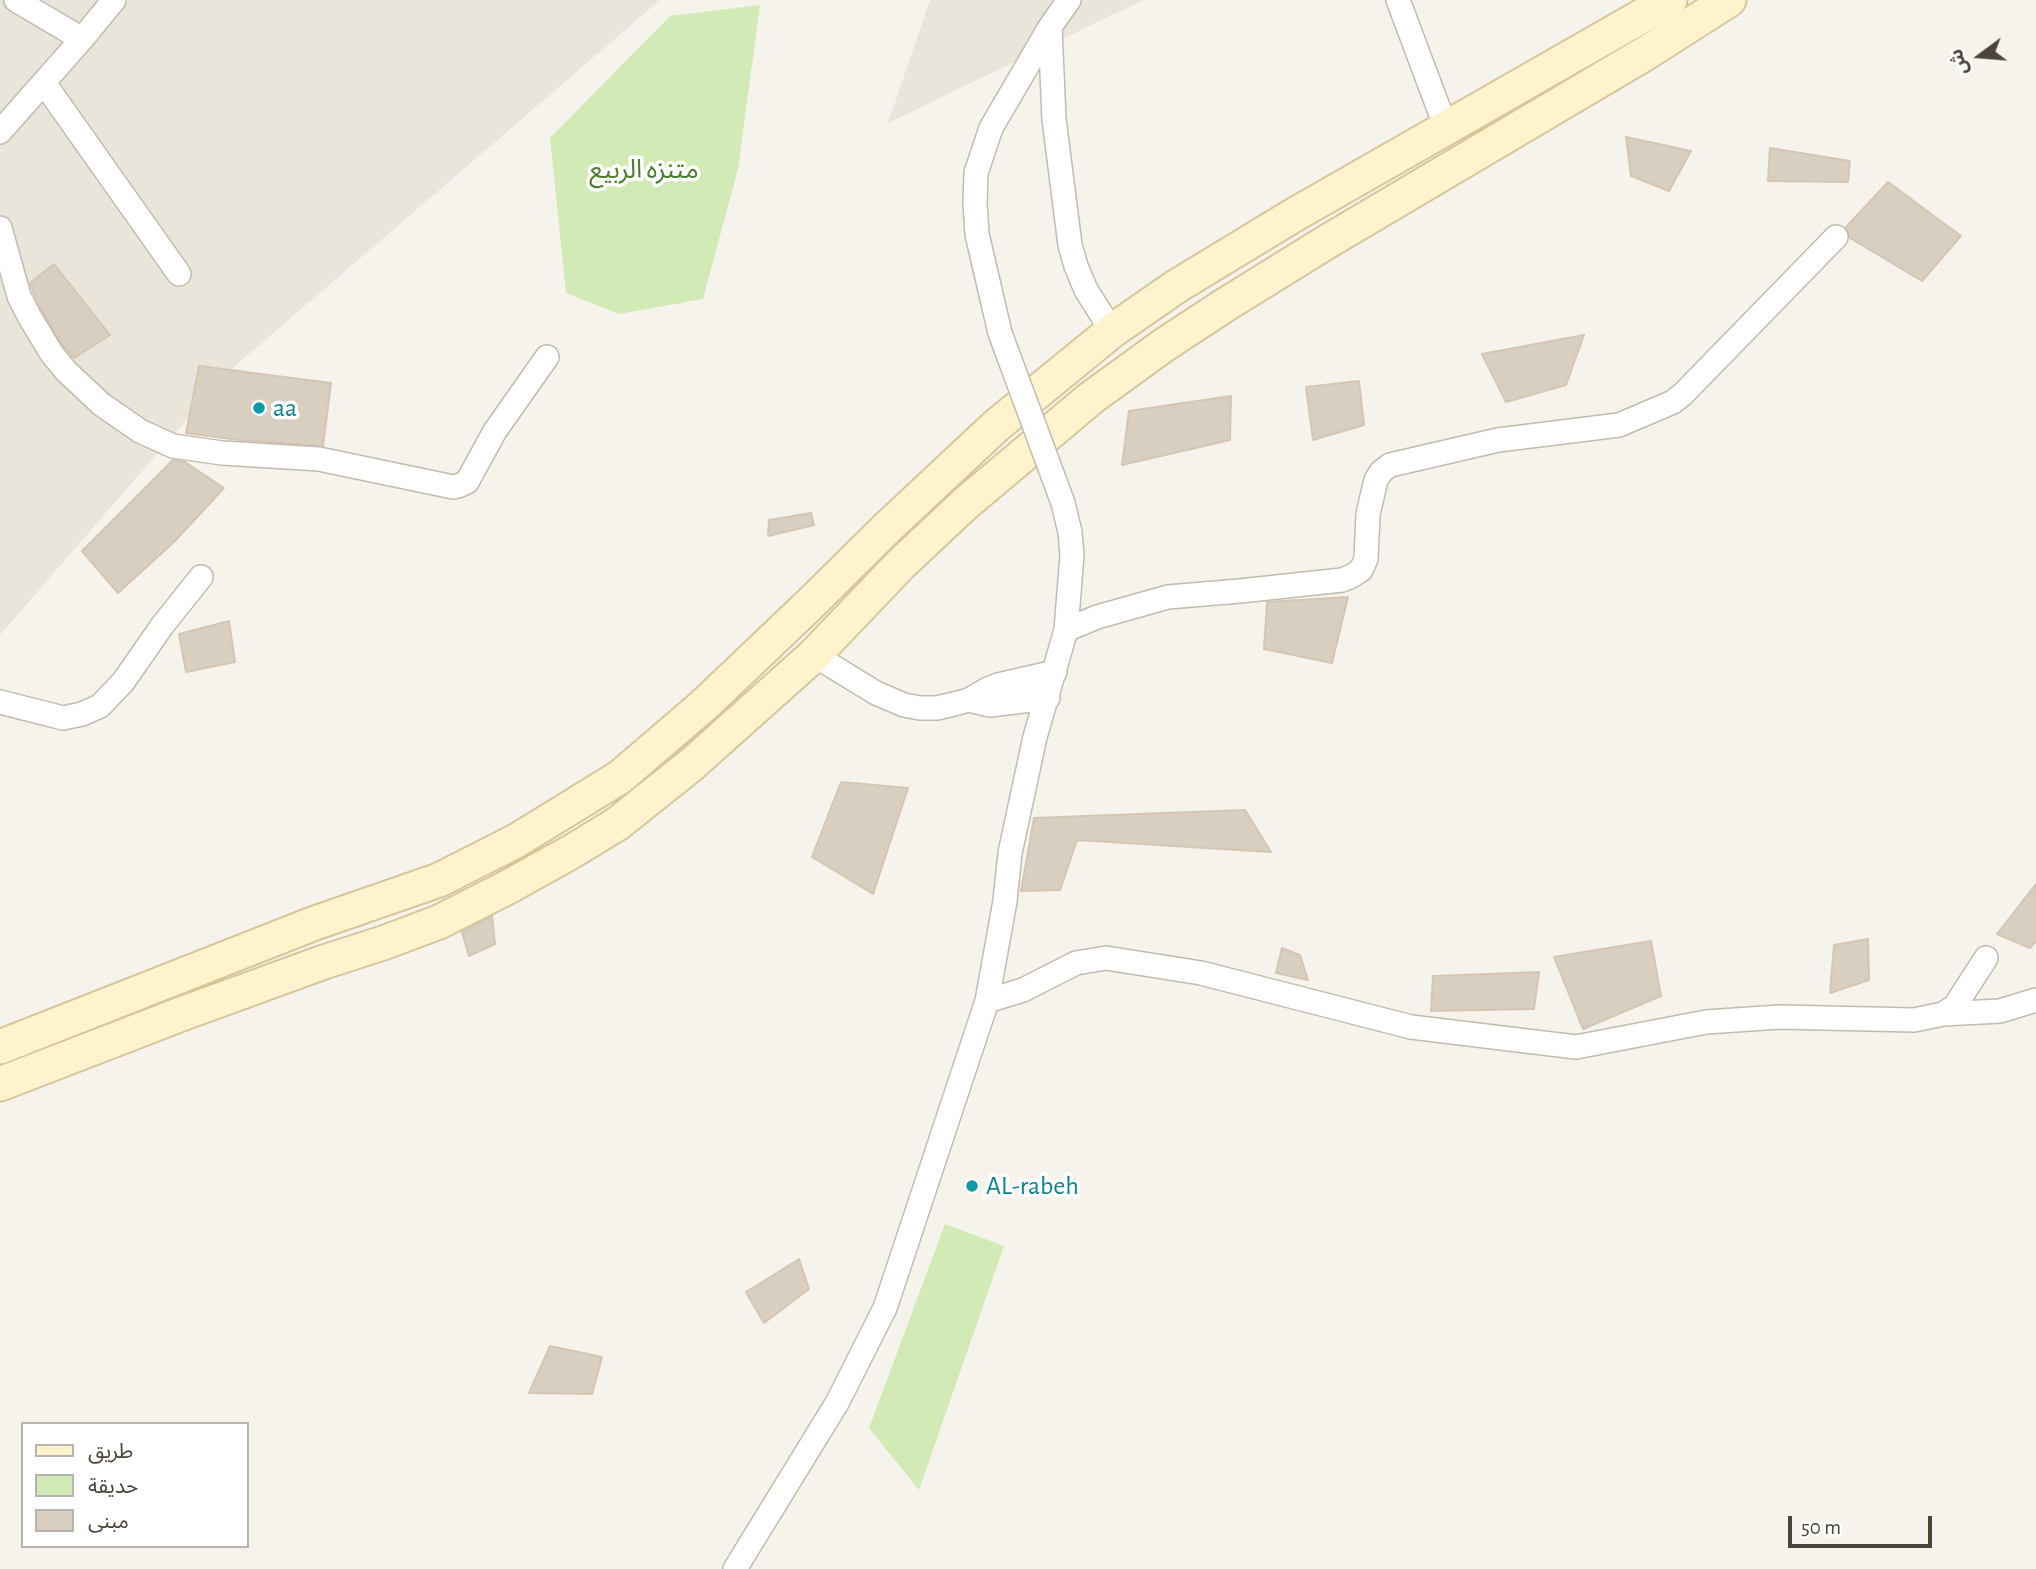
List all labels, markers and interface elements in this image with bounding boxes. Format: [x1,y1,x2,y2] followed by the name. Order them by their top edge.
[1945,21,2015,91] north arrow
[1947,47,1972,77] text: ش
[589,154,699,186] park label: متنزه الربيع
[273,392,297,424] place label: aa
[251,400,267,416] marker: aa
[986,1170,1079,1202] place label: AL-rabeh
[964,1178,980,1194] marker: AL-rabeh
[21,1422,248,1548] legend
[88,1441,133,1462] text: طريق
[88,1476,138,1497] text: حديقة
[1791,1502,1934,1546] scale bar
[88,1511,129,1532] text: مبنى
[1801,1517,1841,1538] text: 50 m

